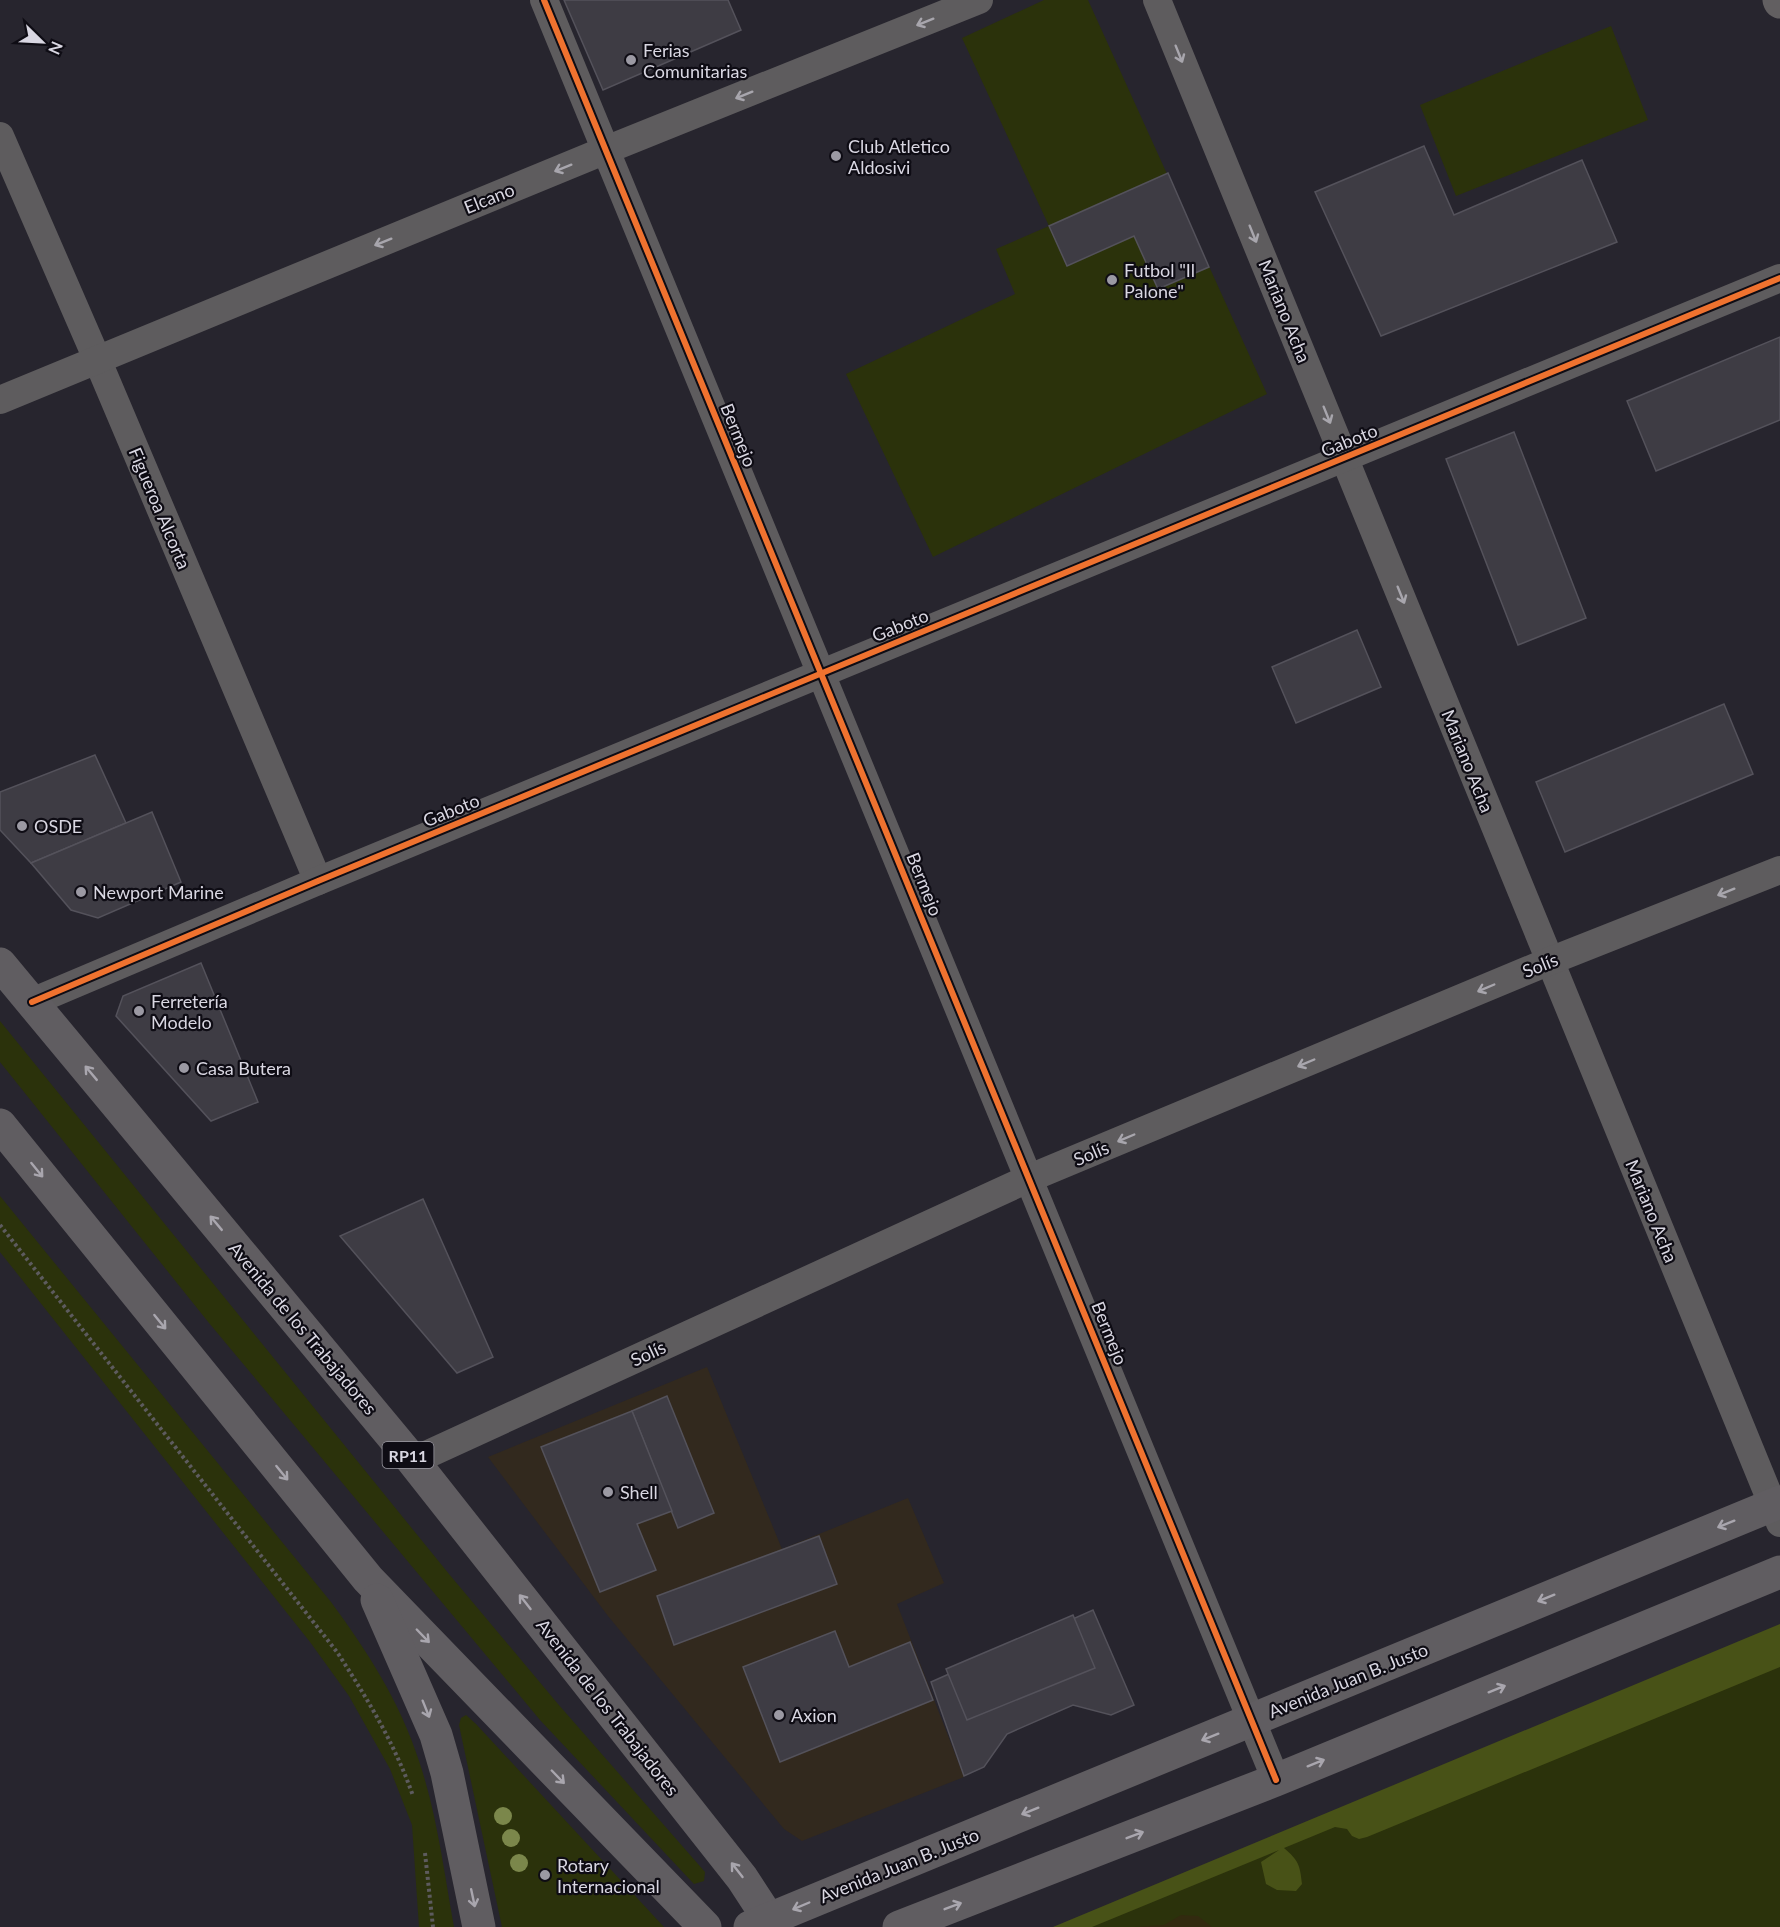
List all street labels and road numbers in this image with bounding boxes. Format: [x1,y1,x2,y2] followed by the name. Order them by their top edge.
[461,178,517,218] street label: Elcano
[1254,256,1316,366] street label: Mariano Acha
[716,400,762,470] street label: Bermejo
[1318,419,1380,461] street label: Gaboto
[125,444,195,572] street label: Figueroa Alcorta
[869,604,931,646] street label: Gaboto
[1437,706,1499,816] street label: Mariano Acha
[420,789,482,831] street label: Gaboto
[902,849,948,919] street label: Bermejo
[1519,948,1561,982] street label: Solís
[1070,1136,1112,1170] street label: Solís
[1621,1156,1683,1266] street label: Mariano Acha
[224,1237,382,1419] street label: Avenida de los Trabajadores
[1087,1298,1133,1368] street label: Bermejo
[627,1335,669,1371] street label: Solís
[382,1442,434,1468] road number: RP11
[532,1614,684,1800] street label: Avenida de los Trabajadores
[1265,1638,1431,1722] street label: Avenida Juan B. Justo
[816,1823,982,1907] street label: Avenida Juan B. Justo

